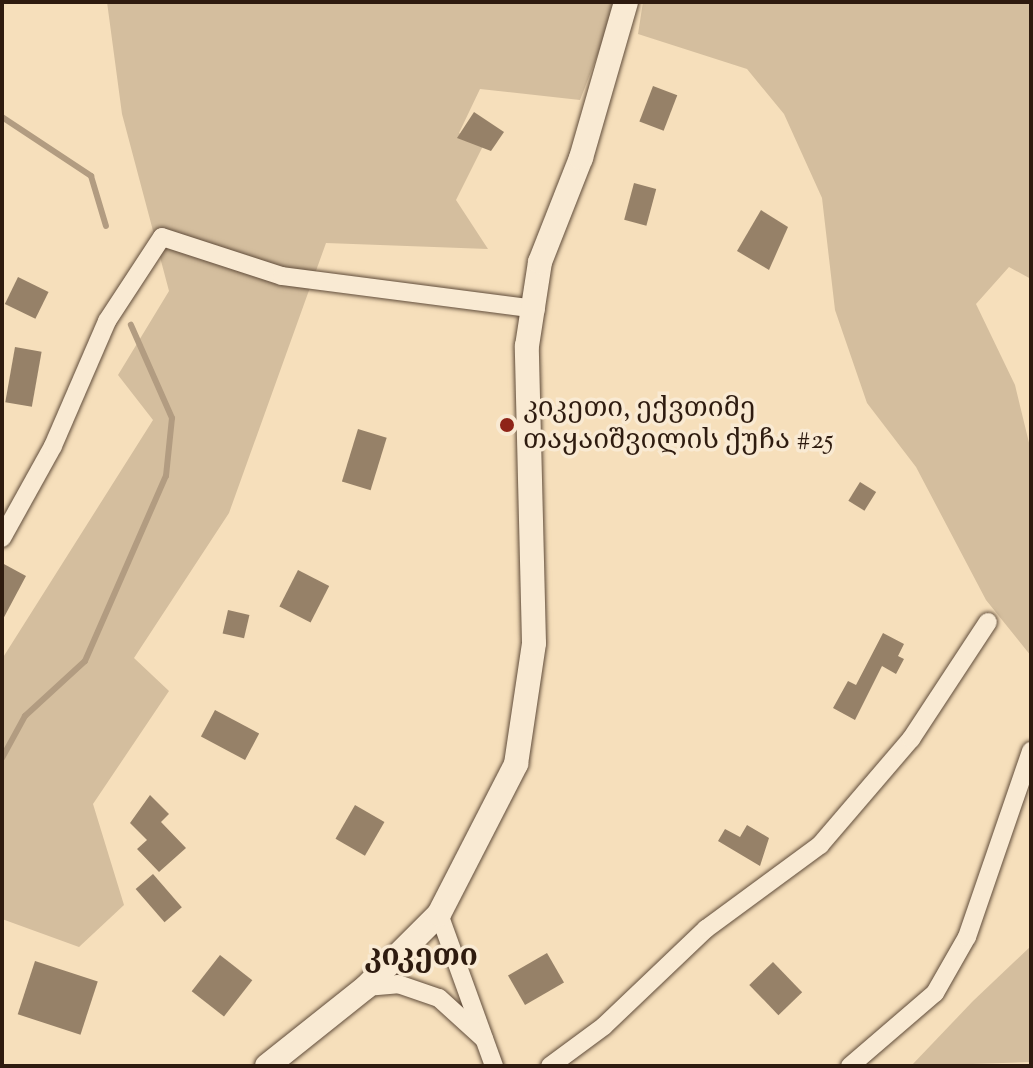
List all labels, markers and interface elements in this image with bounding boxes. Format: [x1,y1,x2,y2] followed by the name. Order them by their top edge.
[523,392,834,458] place label: კიკეთი, ექვთიმე თაყაიშვილის ქუჩა #25
[498,416,516,434] marker: კიკეთი, ექვთიმე თაყაიშვილის ქუჩა #25
[364,940,478,976] district label: კიკეთი

